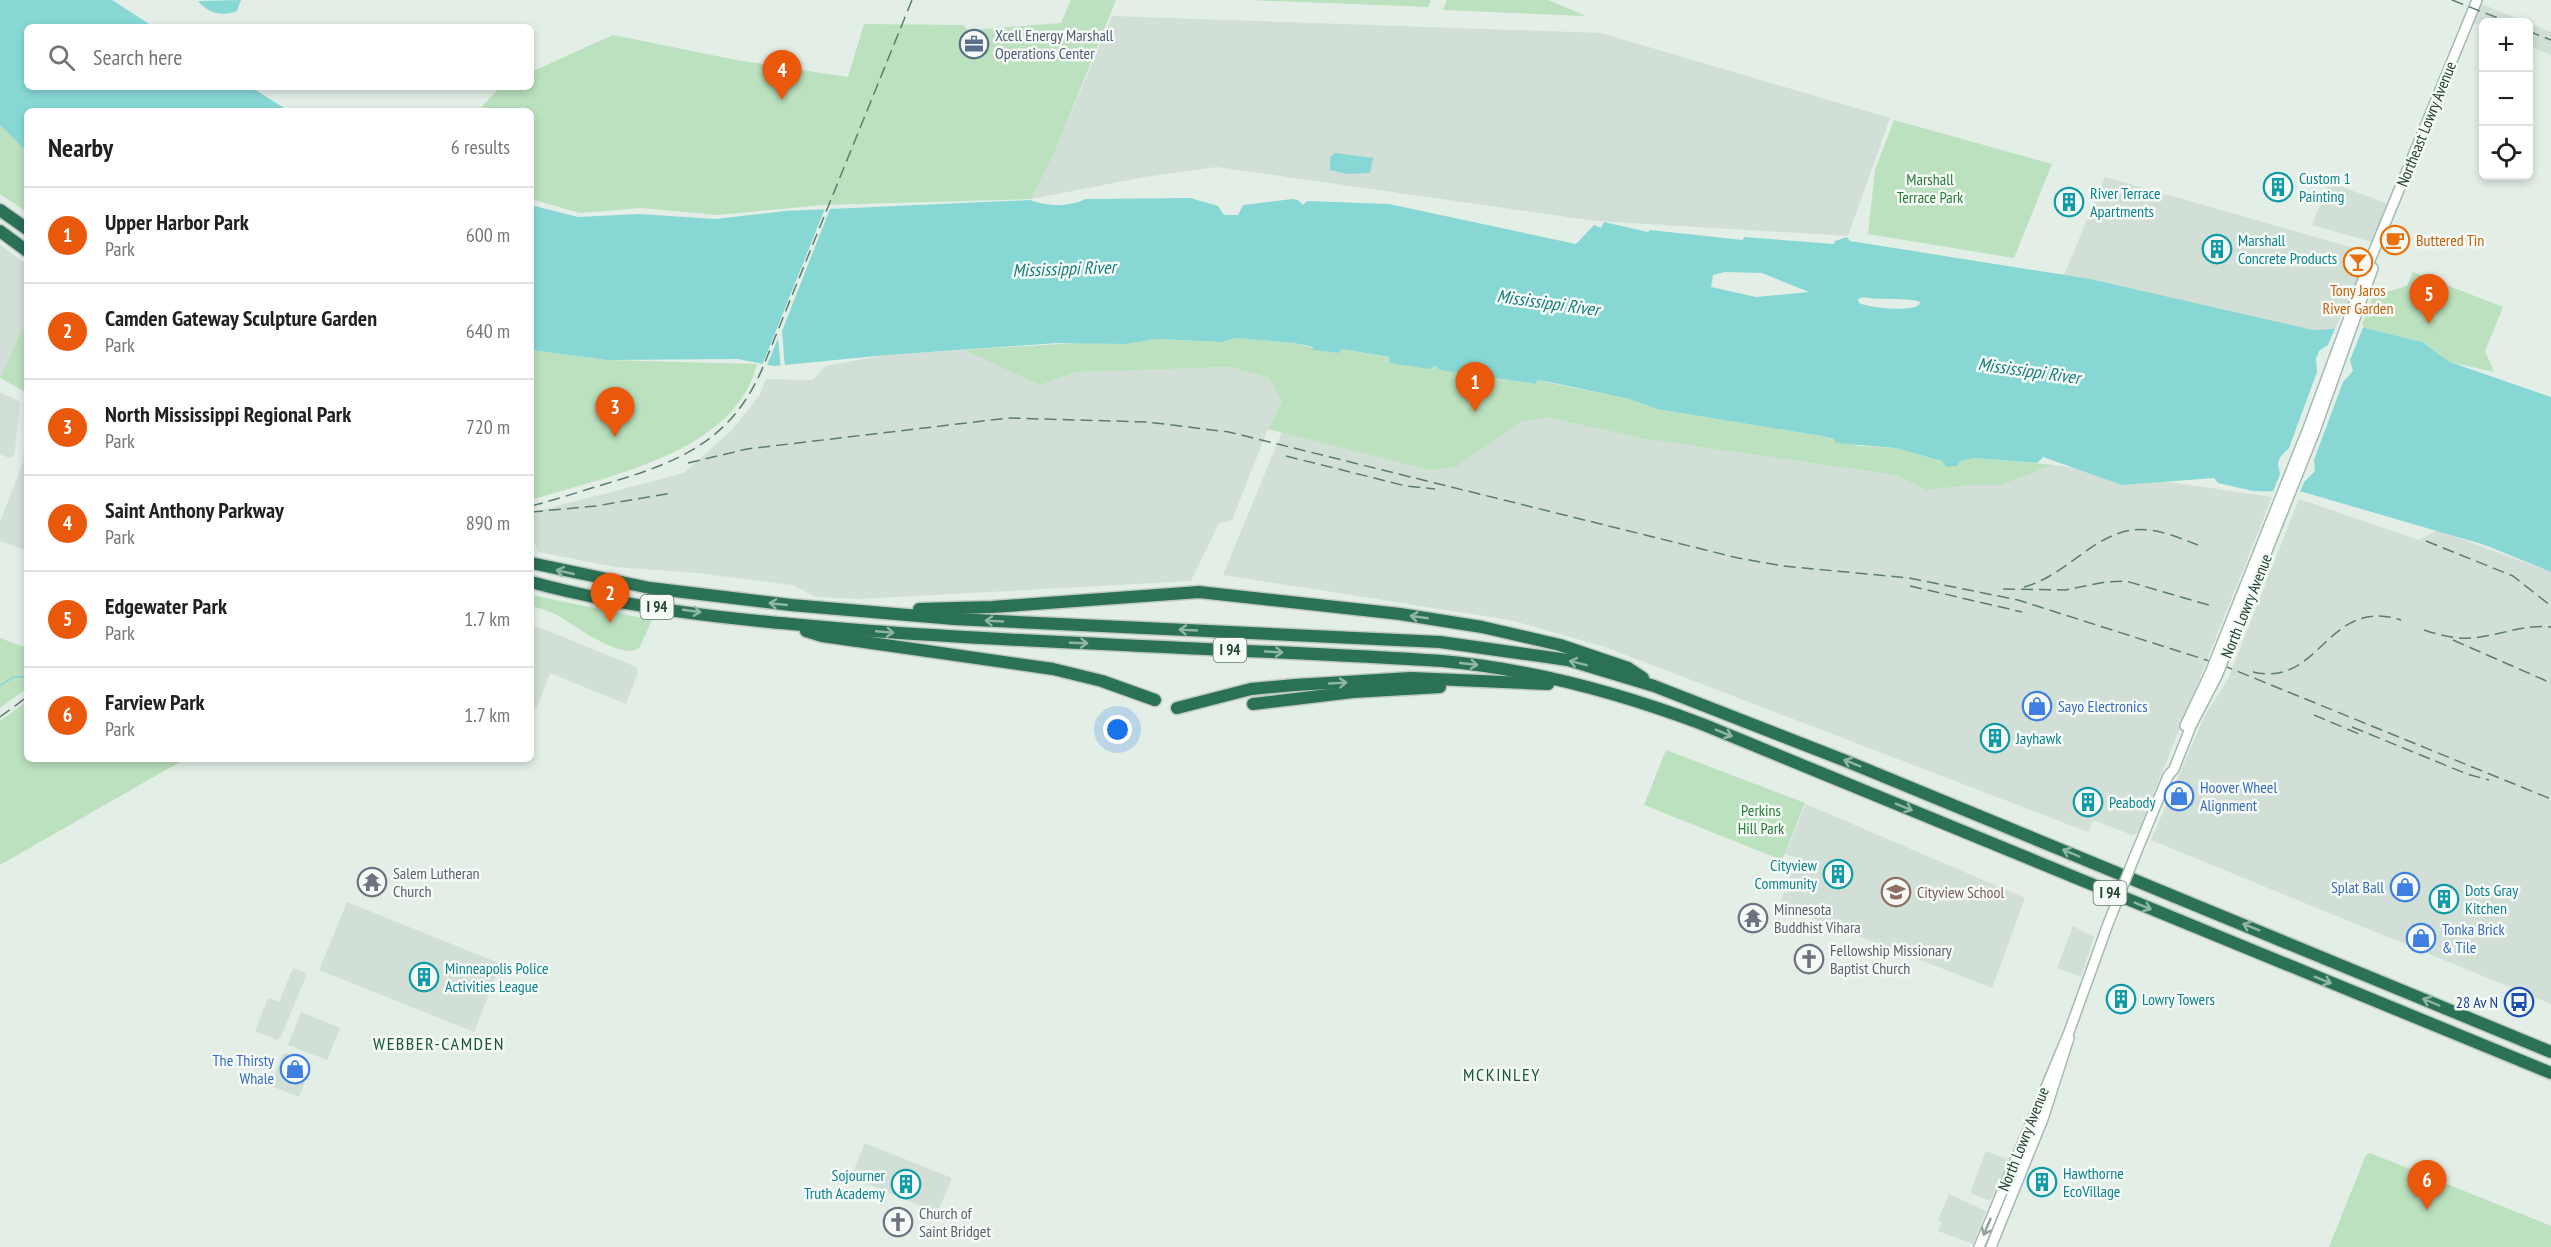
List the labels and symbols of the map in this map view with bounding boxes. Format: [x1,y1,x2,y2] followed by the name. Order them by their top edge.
[995,25,1114,63] place label: Xcell Energy Marshall Operations Center
[958,28,990,60] office icon: Xcell Energy Marshall Operations Center
[762,51,802,100] pin: 4
[2392,58,2460,190] street label: Northeast Lowry Avenue
[2299,168,2351,206] place label: Custom 1 Painting
[1897,169,1964,207] park label: Marshall Terrace Park
[2262,171,2294,203] building icon: Custom 1 Painting
[2090,183,2161,221] place label: River Terrace Apartments
[2053,186,2085,218] building icon: River Terrace Apartments
[2379,224,2411,256] cafe icon: Buttered Tin
[2238,230,2337,268] place label: Marshall Concrete Products
[2416,230,2484,250] place label: Buttered Tin
[2201,233,2233,265] building icon: Marshall Concrete Products
[2342,246,2374,278] bar icon: Tony Jaros River Garden
[1012,255,1119,282] water label: Mississippi River
[2410,274,2448,324] pin: 5
[2323,280,2393,318] place label: Tony Jaros River Garden
[1496,284,1604,321] water label: Mississippi River
[1977,352,2085,389] water label: Mississippi River
[1456,362,1494,412] pin: 1
[596,388,634,437] pin: 3
[2216,551,2276,661] street label: North Lowry Avenue
[556,566,575,577] one-way arrow
[590,574,630,623] pin: 2
[640,595,674,619] road number: I 94
[769,598,789,609] one-way arrow
[681,606,701,617] one-way arrow
[1409,611,1429,622] one-way arrow
[984,615,1004,626] one-way arrow
[1179,624,1199,635] one-way arrow
[874,627,894,638] one-way arrow
[1069,637,1089,648] one-way arrow
[1214,638,1246,662] road number: I 94
[1264,647,1284,658] one-way arrow
[1569,656,1588,668] one-way arrow
[1458,659,1478,670] one-way arrow
[1327,677,1347,688] one-way arrow
[2021,690,2053,722] shop icon: Sayo Electronics
[2058,696,2148,716] place label: Sayo Electronics
[1103,715,1132,744] your location
[1979,722,2011,754] building icon: Jayhawk
[1714,728,1733,739] one-way arrow
[2015,728,2062,748] place label: Jayhawk
[1843,757,1861,768] one-way arrow
[2200,777,2277,815] place label: Hoover Wheel Alignment
[2163,780,2195,812] shop icon: Hoover Wheel Alignment
[2072,786,2104,818] building icon: Peabody
[2109,792,2156,812] place label: Peabody
[1738,800,1785,838] park label: Perkins Hill Park
[1895,802,1913,813] one-way arrow
[2062,847,2081,858] one-way arrow
[1755,855,1818,893] place label: Cityview Community
[1822,858,1854,890] building icon: Cityview Community
[393,863,480,901] place label: Salem Lutheran Church
[356,866,388,898] temple icon: Salem Lutheran Church
[2389,871,2421,903] shop icon: Splat Ball
[1880,876,1912,908] school or university icon: Cityview School
[2331,877,2384,897] place label: Splat Ball
[2465,880,2518,918] place label: Dots Gray Kitchen
[2094,881,2126,905] road number: I 94
[1917,882,2004,902] place label: Cityview School
[2428,883,2460,915] building icon: Dots Gray Kitchen
[1774,899,1861,937] place label: Minnesota Buddhist Vihara
[2133,901,2151,912] one-way arrow
[1737,902,1769,934] temple icon: Minnesota Buddhist Vihara
[2442,919,2506,957] place label: Tonka Brick & Tile
[2243,921,2261,932] one-way arrow
[2405,922,2437,954] shop icon: Tonka Brick & Tile
[1830,940,1952,978] place label: Fellowship Missionary Baptist Church
[1793,943,1825,975] church icon: Fellowship Missionary Baptist Church
[445,958,549,996] place label: Minneapolis Police Activities League
[408,961,440,993] building icon: Minneapolis Police Activities League
[2313,975,2332,986] one-way arrow
[2105,983,2137,1015] building icon: Lowry Towers
[2503,986,2535,1018] bus stop icon: 28 Av N
[2142,989,2215,1009] place label: Lowry Towers
[2456,992,2498,1012] place label: 28 Av N
[2423,996,2441,1007] one-way arrow
[373,1032,505,1055] district label: WEBBER-CAMDEN
[212,1050,274,1088] place label: The Thirsty Whale
[279,1053,311,1085] shop icon: The Thirsty Whale
[1463,1063,1541,1086] district label: MCKINLEY
[1993,1084,2053,1194] street label: North Lowry Avenue
[2408,1160,2446,1210] pin: 6
[2063,1163,2124,1201] place label: Hawthorne EcoVillage
[804,1165,886,1203] place label: Sojourner Truth Academy
[2026,1166,2058,1198] building icon: Hawthorne EcoVillage
[890,1168,922,1200] building icon: Sojourner Truth Academy
[919,1203,991,1241] place label: Church of Saint Bridget
[882,1206,914,1238] church icon: Church of Saint Bridget
[1981,1218,1992,1236] one-way arrow

